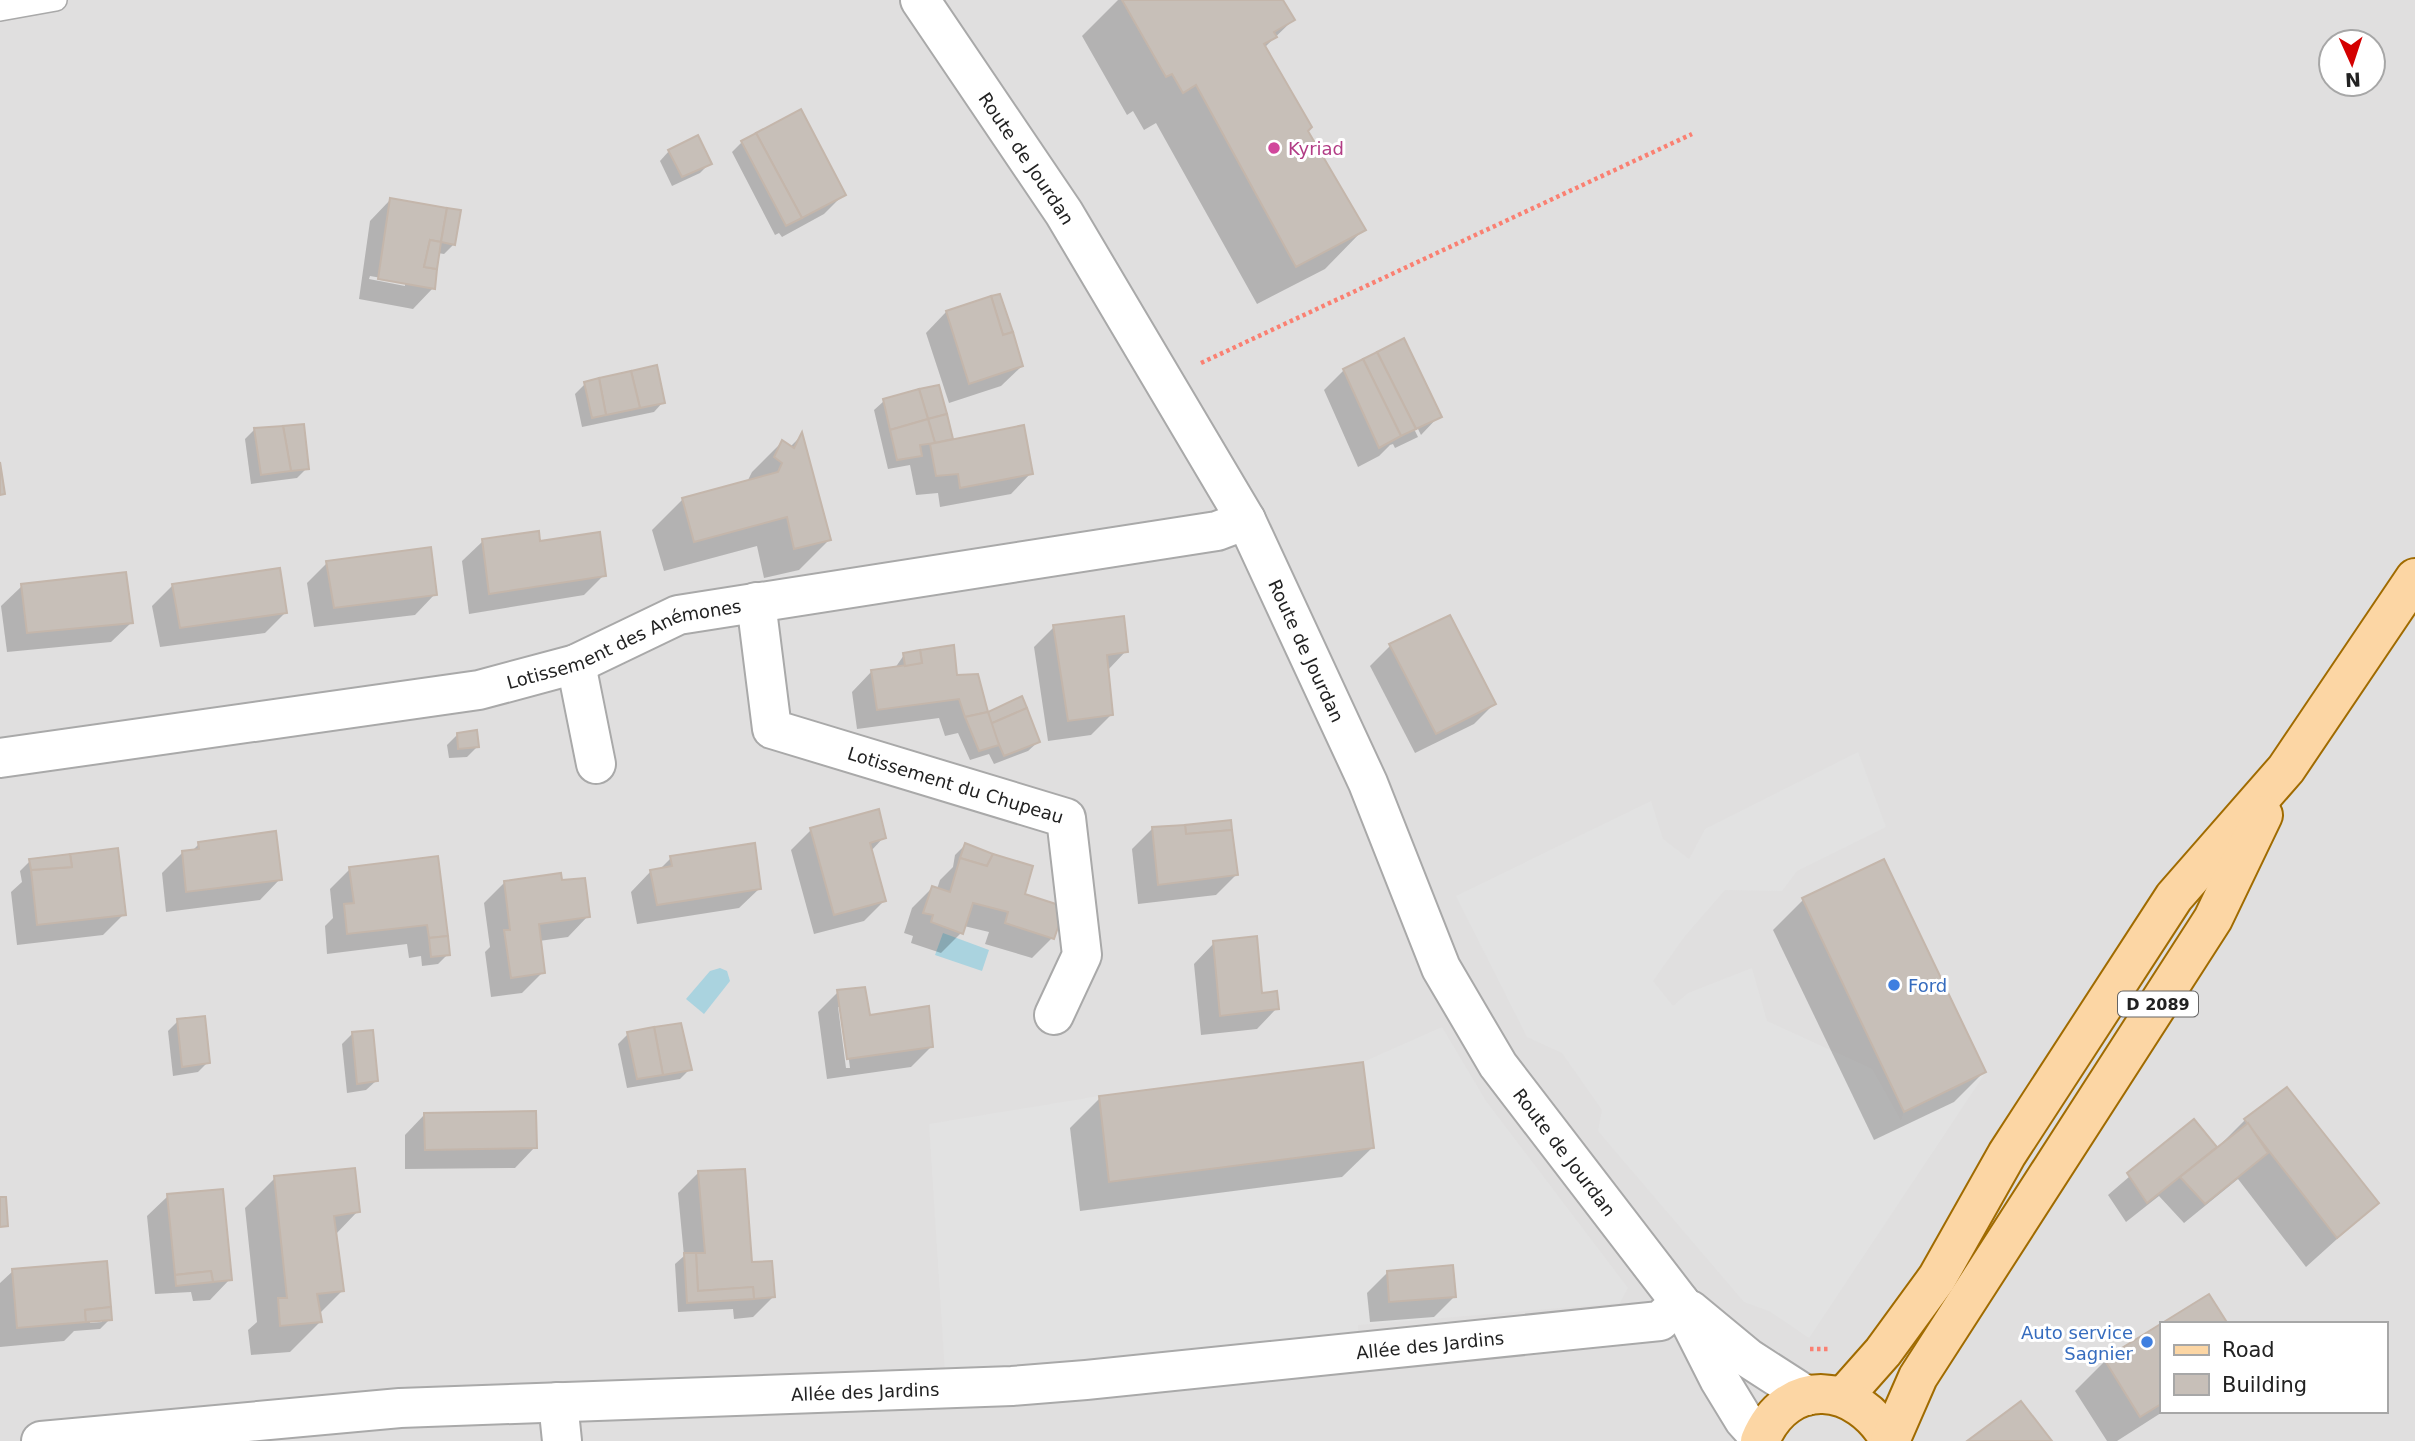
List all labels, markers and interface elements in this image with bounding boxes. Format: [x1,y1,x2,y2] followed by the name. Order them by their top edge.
[2317,28,2387,98] north arrow
[2344,69,2361,91] text: N
[975,88,1079,228] street label: Route de Jourdan
[1288,138,1344,159] place label: Kyriad
[1266,140,1282,156] marker: Kyriad
[1264,576,1349,725] street label: Route de Jourdan
[504,595,743,693] street label: Lotissement des Anémones
[845,742,1066,827] street label: Lotissement du Chupeau
[1908,975,1947,996] place label: Ford
[1886,977,1902,993] marker: Ford
[2118,992,2198,1016] road number: D 2089
[1509,1084,1620,1220] street label: Route de Jourdan
[2021,1322,2134,1364] place label: Auto service Sagnier
[2160,1322,2387,1413] legend
[1355,1327,1505,1363] street label: Allée des Jardins
[2139,1334,2155,1350] marker: Auto service Sagnier
[2222,1338,2275,1362] text: Road
[2222,1373,2307,1397] text: Building
[791,1378,940,1404] street label: Allée des Jardins

